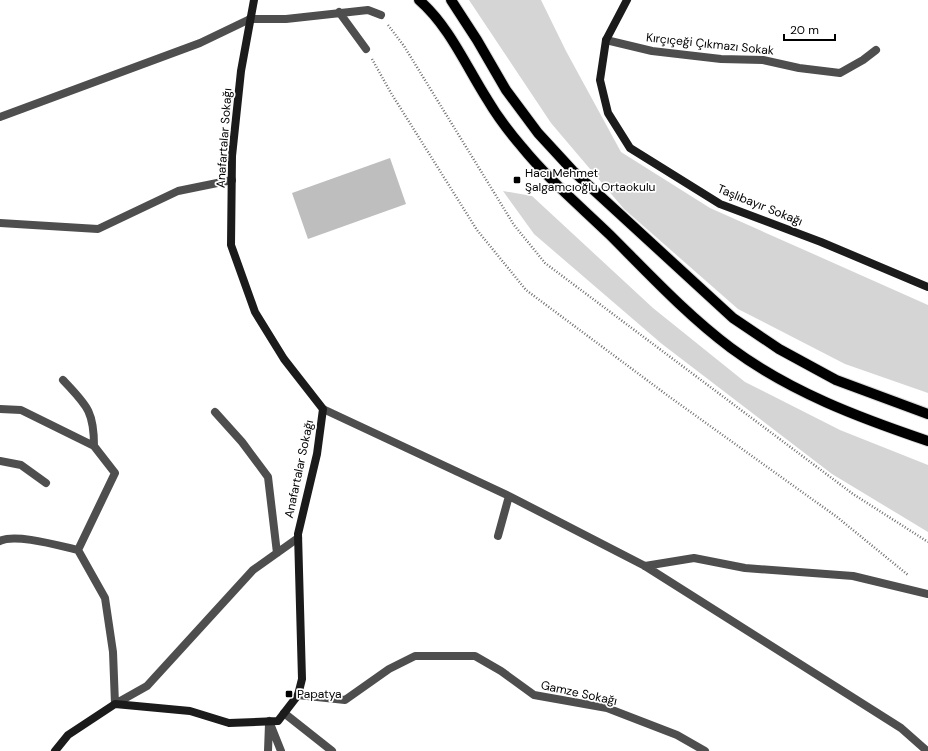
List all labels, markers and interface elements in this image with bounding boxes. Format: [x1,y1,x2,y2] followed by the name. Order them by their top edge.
[784,16,835,42] scale bar
[790,22,819,38] text: 20 m
[645,29,775,59] street label: Kırçıçeği Çıkmazı Sokak
[213,87,235,189] street label: Anafartalar Sokağı
[525,165,656,195] place label: Hacı Mehmet Şalgamcıoğlu Ortaokulu
[512,175,522,185] marker: Hacı Mehmet Şalgamcıoğlu Ortaokulu
[715,181,805,229] street label: Taşlıbayır Sokağı
[281,418,317,520] street label: Anafartalar Sokağı
[539,677,619,709] street label: Gamze Sokağı
[297,686,342,702] place label: Papatya
[284,689,294,699] marker: Papatya

